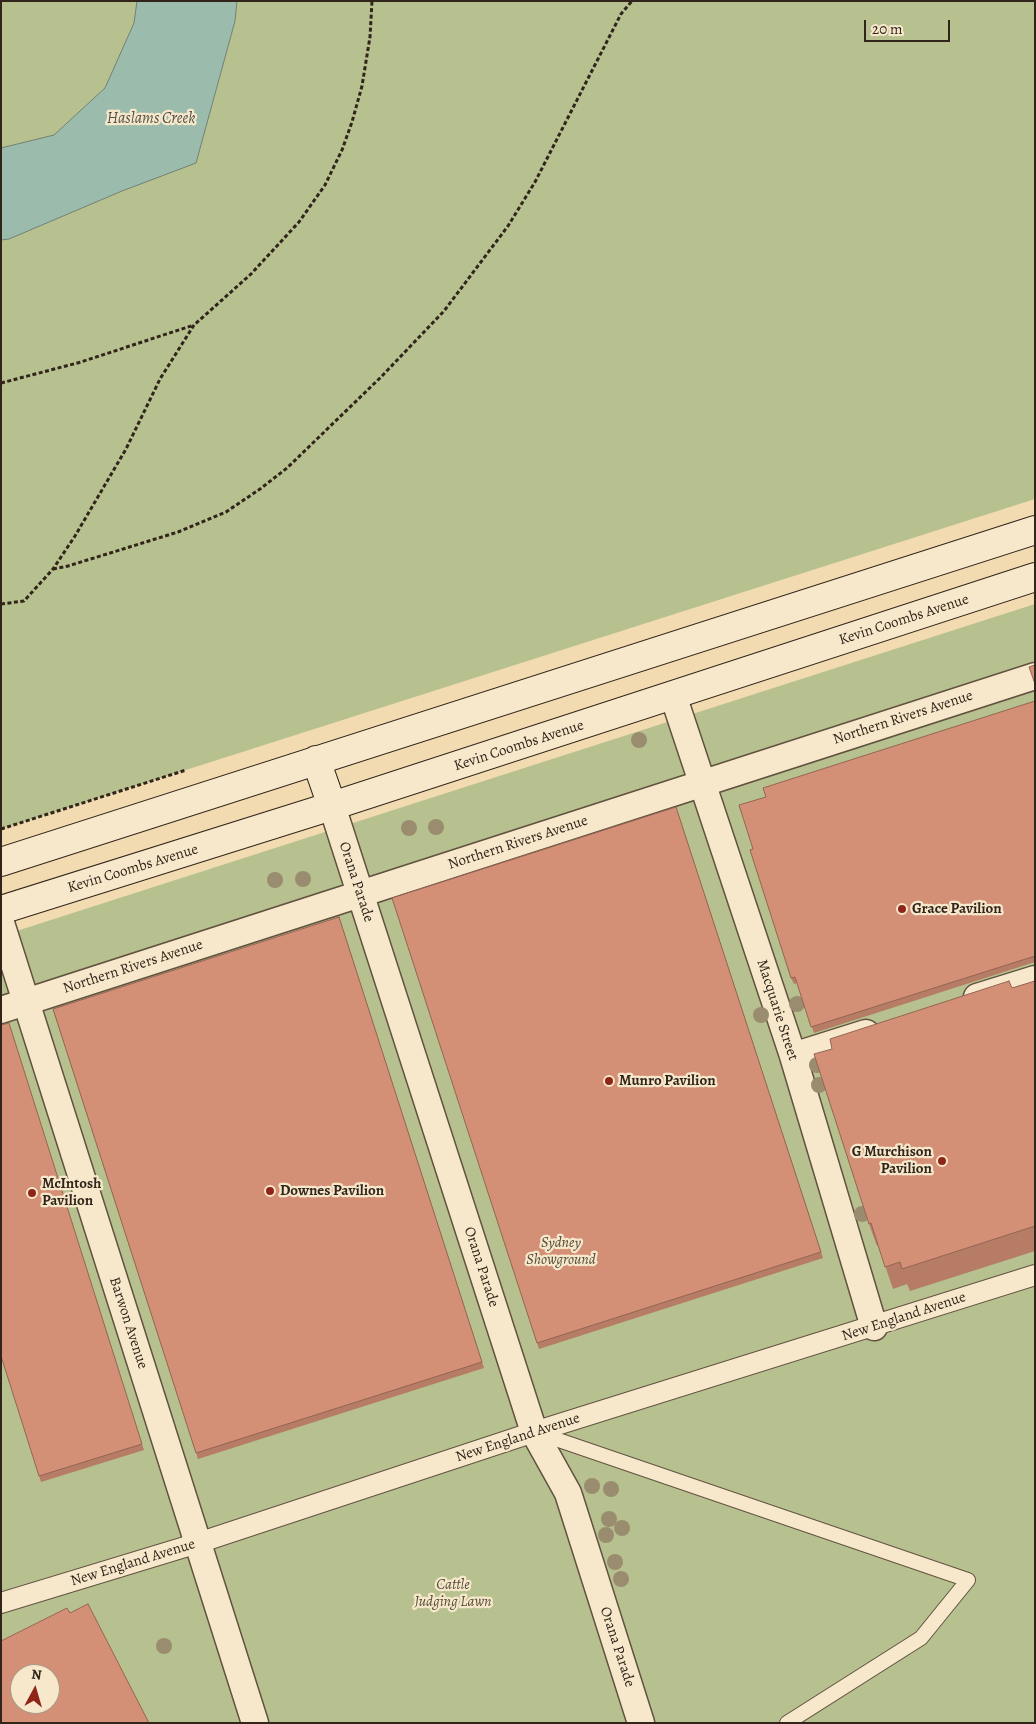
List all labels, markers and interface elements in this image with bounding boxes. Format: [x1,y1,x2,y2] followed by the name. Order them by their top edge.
[866,10,952,42] scale bar
[872,19,903,39] text: 20 m
[107,109,195,129] water label: Haslams Creek
[837,590,971,650] street label: Kevin Coombs Avenue
[831,687,975,749] street label: Northern Rivers Avenue
[452,716,586,776] street label: Kevin Coombs Avenue
[446,812,590,874] street label: Northern Rivers Avenue
[335,840,377,924] street label: Orana Parade
[66,841,200,897] street label: Kevin Coombs Avenue
[912,900,1002,918] place label: Grace Pavilion
[896,903,908,915] marker: Grace Pavilion
[61,936,205,998] street label: Northern Rivers Avenue
[752,957,802,1063] street label: Macquarie Street
[619,1072,716,1090] place label: Munro Pavilion
[603,1075,615,1087] marker: Munro Pavilion
[852,1143,932,1178] place label: G Murchison Pavilion
[936,1155,948,1167] marker: G Murchison Pavilion
[42,1175,101,1210] place label: McIntosh Pavilion
[280,1182,384,1200] place label: Downes Pavilion
[264,1185,276,1197] marker: Downes Pavilion
[26,1187,38,1199] marker: McIntosh Pavilion
[460,1225,502,1309] street label: Orana Parade
[526,1234,596,1269] park label: Sydney Showground
[105,1275,151,1371] street label: Barwon Avenue
[840,1288,968,1346] street label: New England Avenue
[454,1409,582,1467] street label: New England Avenue
[68,1535,198,1591] street label: New England Avenue
[414,1576,492,1611] park label: Cattle Judging Lawn
[596,1605,638,1689] street label: Orana Parade
[10,1664,60,1714] north arrow
[30,1665,43,1685] text: N

